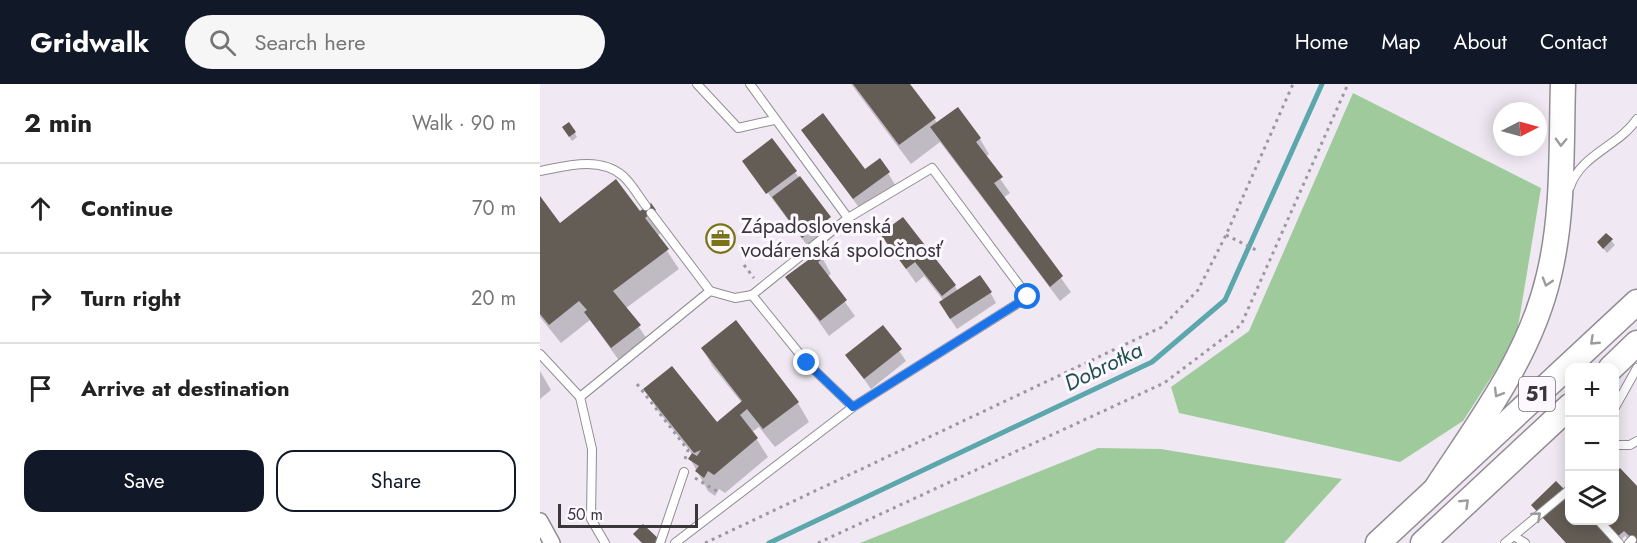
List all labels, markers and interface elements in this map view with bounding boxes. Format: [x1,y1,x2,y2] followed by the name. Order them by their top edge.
[185,15,605,69] search box
[30,22,149,63] text: Gridwalk
[206,26,239,59] icon: search
[254,26,366,58] text: Search here
[1295,27,1348,57] text: Home
[1381,27,1421,57] text: Map
[1454,27,1507,57] text: About
[1540,27,1607,57] text: Contact
[1493,102,1547,156] north arrow
[24,104,92,142] text: 2 min
[412,109,516,138] text: Walk · 90 m
[1555,138,1568,147] one-way arrow
[24,192,57,225] icon: ahead
[81,192,173,224] text: Continue
[472,194,516,223] text: 70 m
[741,211,944,265] place label: Západoslovenská vodárenská spoločnosť
[704,222,736,254] office icon: Západoslovenská vodárenská spoločnosť
[1542,276,1554,287] one-way arrow
[24,282,57,315] icon: right
[81,282,181,314] text: Turn right
[1014,283,1040,309] route start
[471,284,516,313] text: 20 m
[1058,333,1148,399] water label: Dobrotka
[1590,334,1601,345] one-way arrow
[793,349,819,375] route end
[1565,363,1619,525] map controls
[1565,363,1619,417] button: +
[24,372,57,405] icon: arrive
[81,372,290,404] text: Arrive at destination
[1519,377,1555,411] road number: 51
[1494,387,1506,397] one-way arrow
[1565,417,1619,471] button: −
[24,450,264,512] button: Save
[276,450,516,512] button: Share
[1565,471,1619,525] button: layers
[1458,499,1469,510] one-way arrow
[558,501,698,528] scale bar
[567,503,603,526] text: 50 m
[1530,513,1541,524] one-way arrow

